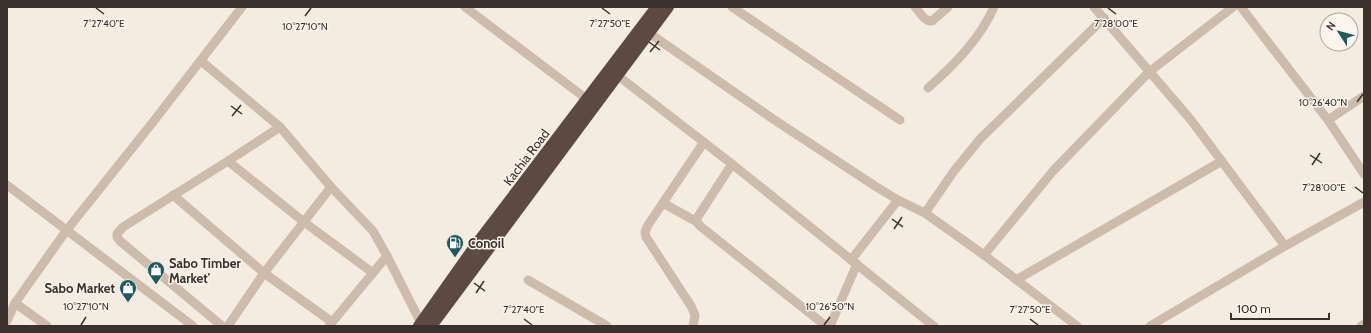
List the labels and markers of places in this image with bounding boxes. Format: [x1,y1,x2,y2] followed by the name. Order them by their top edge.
[445,233,465,258] fuel station icon: Conoil
[468,235,505,251] place label: Conoil
[169,255,241,286] place label: Sabo Timber Market'
[146,260,166,285] shop icon: Sabo Timber Market'
[118,278,138,303] shop icon: Sabo Market
[45,280,116,296] place label: Sabo Market

